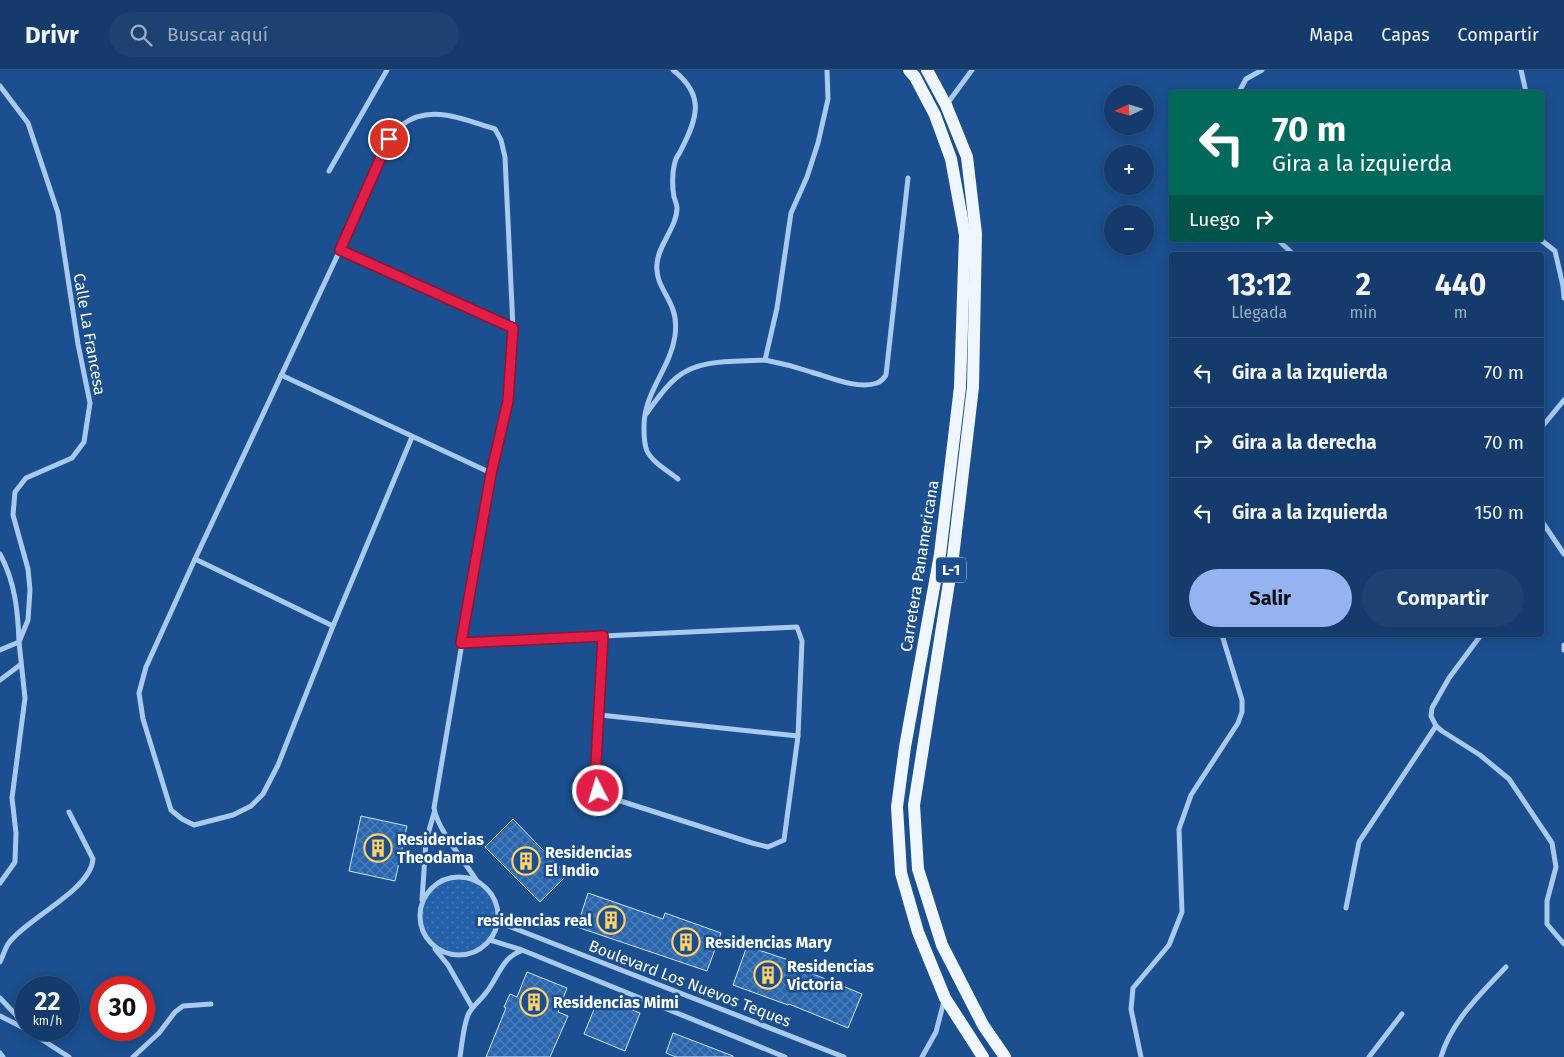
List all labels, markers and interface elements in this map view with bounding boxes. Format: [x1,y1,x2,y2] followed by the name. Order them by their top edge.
[109,12,459,57] search box
[25,21,79,49] text: Drivr
[127,21,155,49] icon: search
[167,23,268,46] text: Buscar aquí
[1309,24,1353,46] text: Mapa
[1381,24,1430,46] text: Capas
[1458,24,1539,46] text: Compartir
[1104,85,1154,135] north arrow
[1104,85,1154,255] map controls
[1272,108,1346,150] text: 70 m
[1189,110,1254,175] icon: left
[368,118,410,160] pin
[375,125,403,153] icon: arrive
[1104,145,1154,195] button: +
[1272,150,1452,177] text: Gira a la izquierda
[1104,205,1154,255] button: −
[1250,205,1278,233] icon: right
[1189,208,1240,231] text: Luego
[1227,267,1292,303] text: 13:12
[1356,267,1371,303] text: 2
[1435,267,1486,303] text: 440
[69,272,110,397] street label: Calle La Francesa
[1231,303,1287,322] text: Llegada
[1350,303,1377,322] text: min
[1454,303,1467,322] text: m
[1189,359,1217,387] icon: left
[1232,361,1388,384] text: Gira a la izquierda
[1484,361,1524,384] text: 70 m
[1189,429,1217,457] icon: right
[1232,431,1377,454] text: Gira a la derecha
[1484,431,1524,454] text: 70 m
[897,479,942,653] street label: Carretera Panamericana
[1189,499,1217,527] icon: left
[1232,501,1388,524] text: Gira a la izquierda
[1474,501,1524,524] text: 150 m
[936,558,966,582] road number: L-1
[1189,569,1352,627] button: Salir
[1362,569,1524,627] button: Compartir
[571,764,623,816] position arrow
[397,830,484,867] place label: Residencias Theodama
[363,833,393,863] building icon: Residencias Theodama
[545,843,632,880] place label: Residencias El Indio
[511,846,541,876] building icon: Residencias El Indio
[596,905,626,935] building icon: residencias real
[477,911,592,930] place label: residencias real
[671,927,701,957] building icon: Residencias Mary
[705,933,832,952] place label: Residencias Mary
[586,936,794,1031] street label: Boulevard Los Nuevos Teques
[786,957,874,994] place label: Residencias Victoria
[753,960,783,990] building icon: Residencias Victoria
[90,976,155,1041] speed limit sign: 30
[35,987,60,1017] text: 22
[519,987,549,1017] building icon: Residencias Mimi
[553,993,679,1012] place label: Residencias Mimi
[33,1014,62,1028] text: km/h

